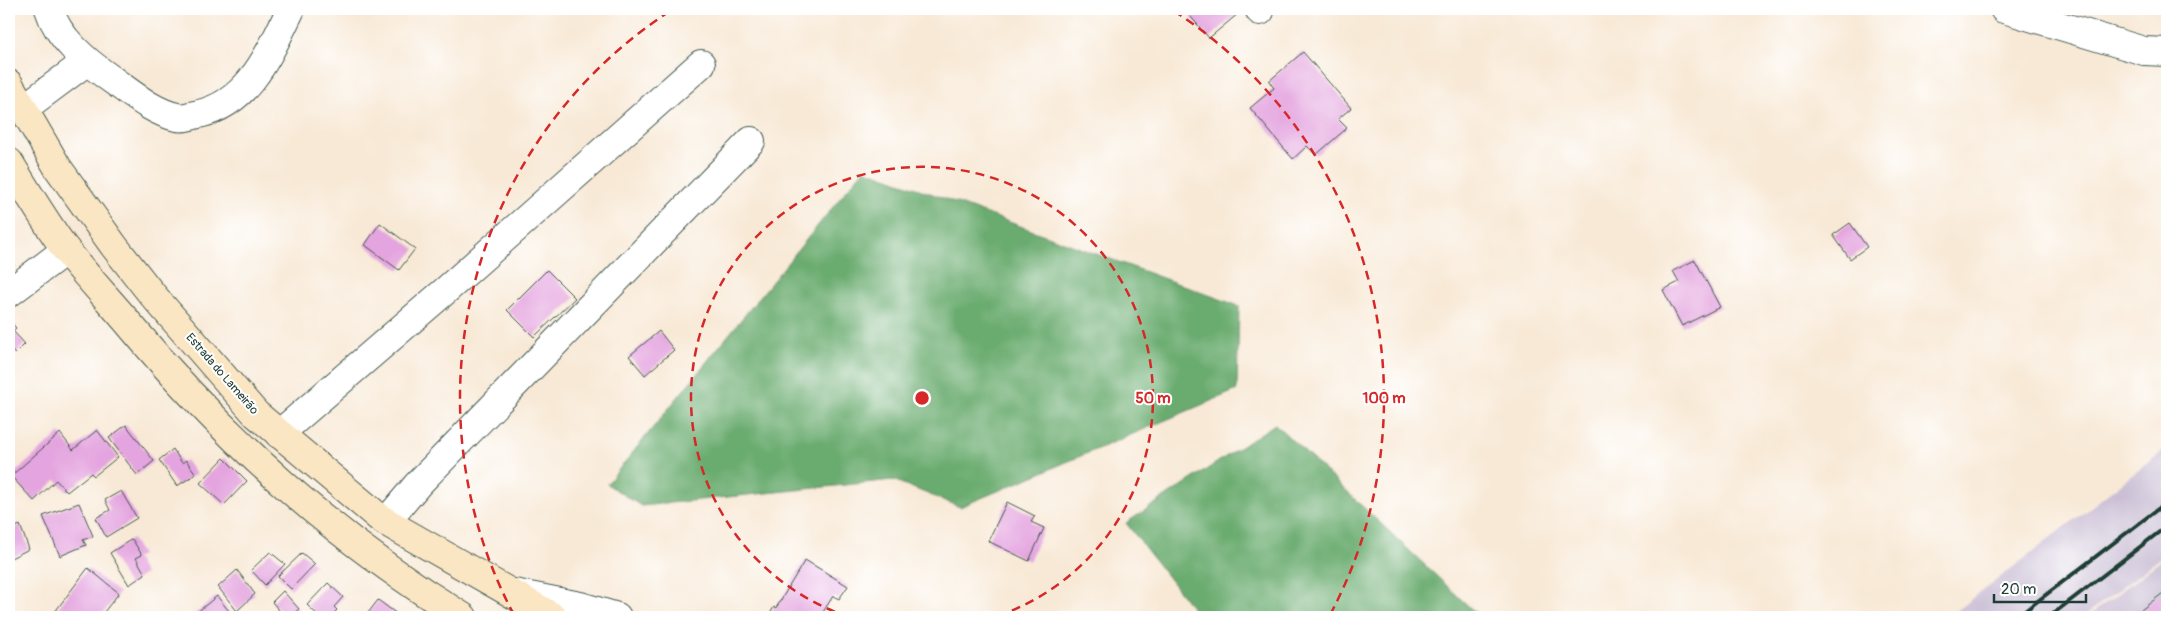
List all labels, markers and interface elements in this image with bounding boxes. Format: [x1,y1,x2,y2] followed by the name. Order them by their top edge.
[183,330,262,418] street label: Estrada do Lameirão
[913,389,931,407] centre of rings
[1136,389,1170,408] text: 50 m
[1363,389,1405,408] text: 100 m
[1994,571,2086,603] scale bar
[2001,580,2036,599] text: 20 m

